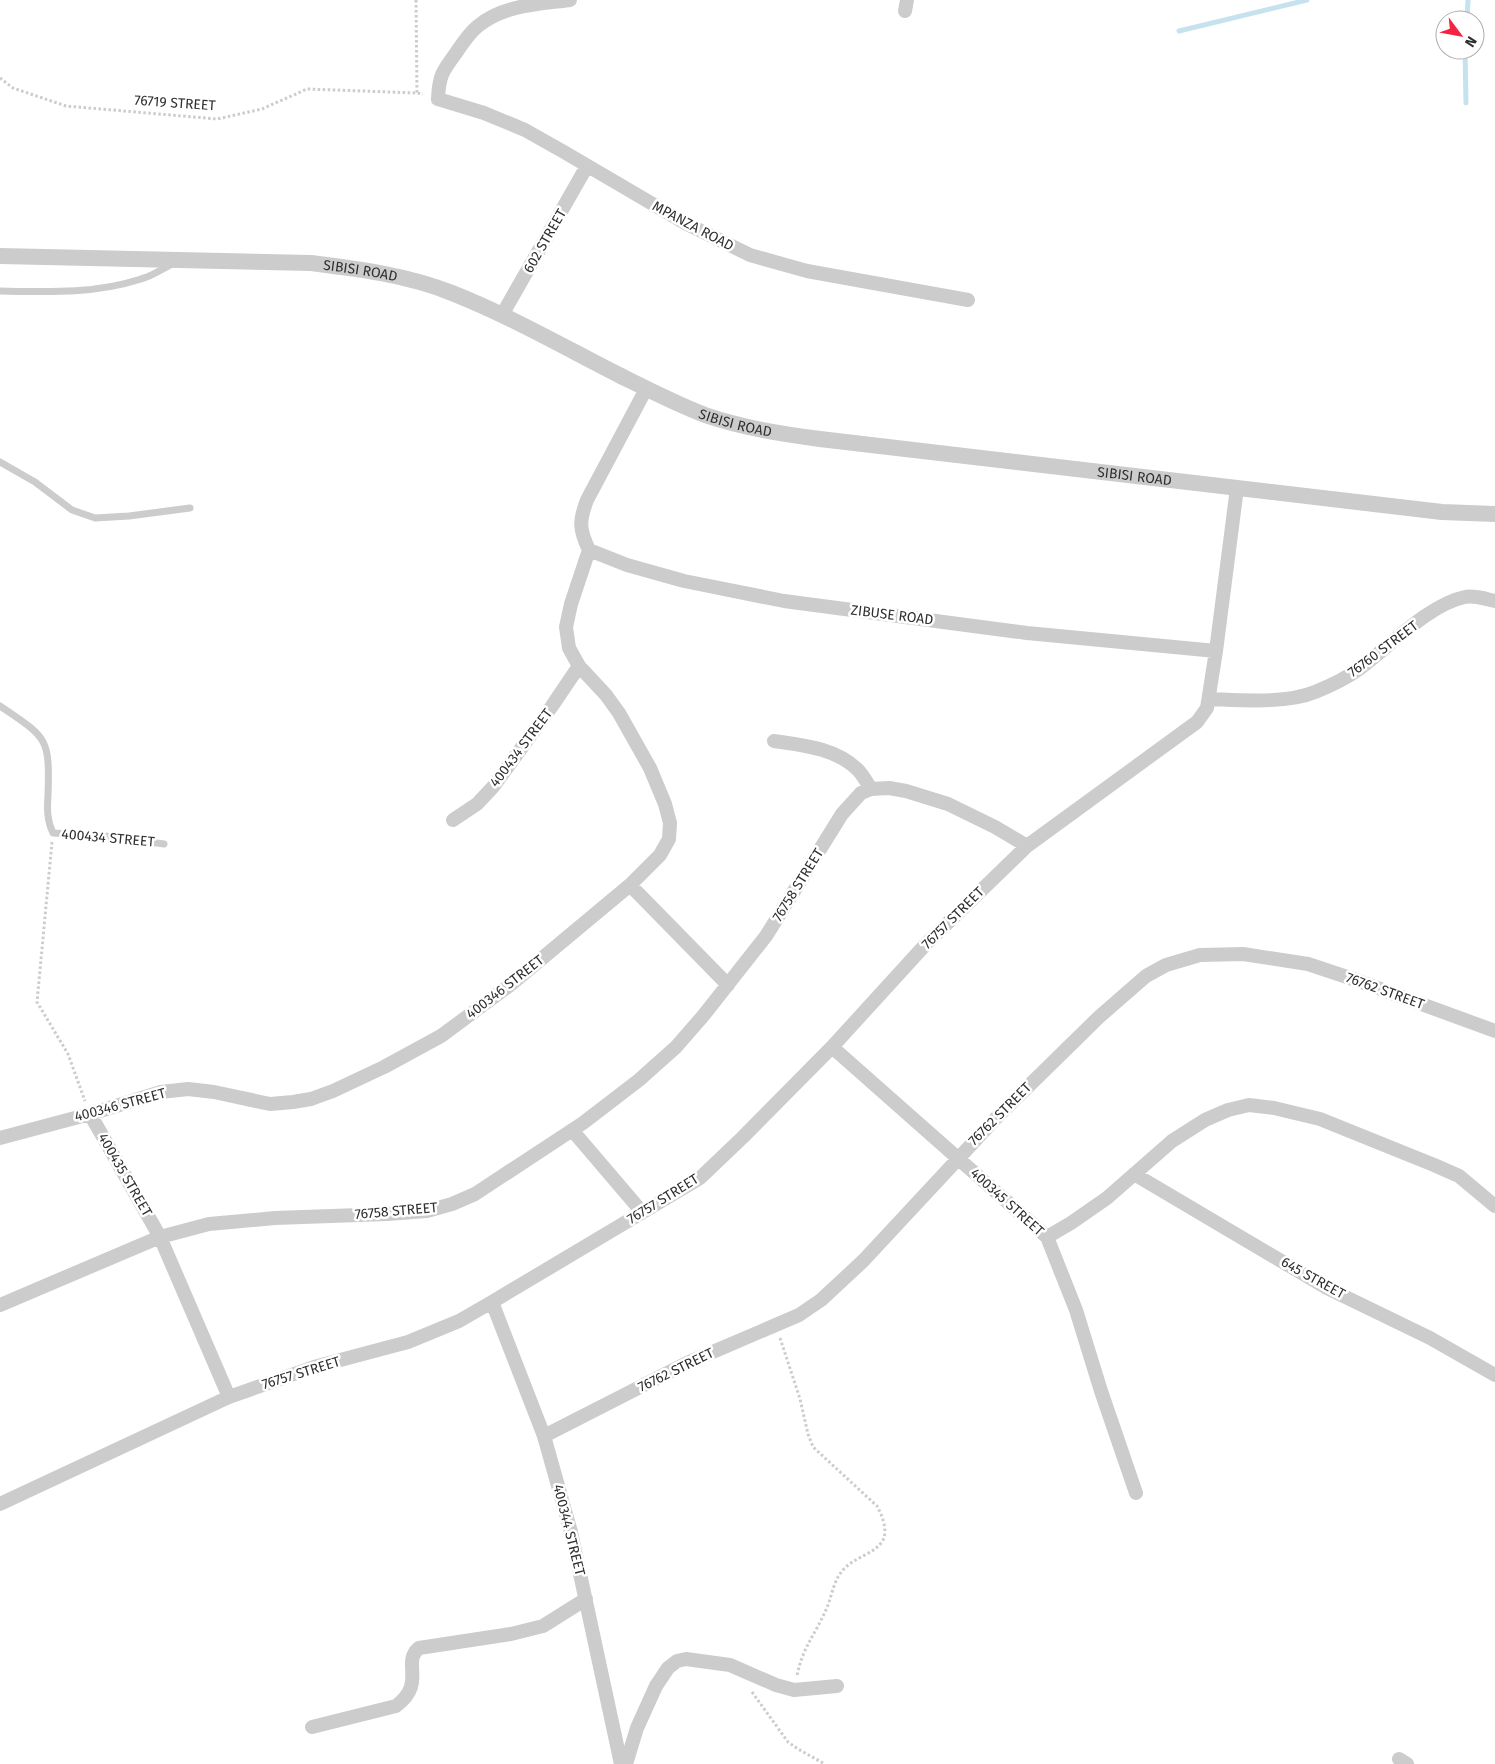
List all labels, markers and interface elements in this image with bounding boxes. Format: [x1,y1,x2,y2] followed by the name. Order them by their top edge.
[1435,10,1485,60] north arrow
[1461,33,1480,50] text: N
[134,92,217,114] street label: 76719 STREET
[649,197,737,255] street label: MPANZA ROAD
[520,205,570,276] street label: 602 STREET
[322,256,399,285] street label: SIBISI ROAD
[696,405,773,440] street label: SIBISI ROAD
[1096,463,1173,489] street label: SIBISI ROAD
[850,602,934,628] street label: ZIBUSE ROAD
[1345,617,1422,681] street label: 76760 STREET
[486,705,556,790] street label: 400434 STREET
[61,825,156,851] street label: 400434 STREET
[769,845,828,925] street label: 76758 STREET
[918,883,988,953] street label: 76757 STREET
[463,951,548,1023] street label: 400346 STREET
[1344,969,1427,1013] street label: 76762 STREET
[965,1078,1036,1149] street label: 76762 STREET
[73,1084,168,1125] street label: 400346 STREET
[94,1130,156,1220] street label: 400435 STREET
[967,1165,1048,1240] street label: 400345 STREET
[624,1170,702,1228] street label: 76757 STREET
[354,1199,439,1223] street label: 76758 STREET
[1278,1253,1349,1303] street label: 645 STREET
[635,1344,717,1396] street label: 76762 STREET
[260,1353,343,1393] street label: 76757 STREET
[549,1482,589,1578] street label: 400344 STREET

